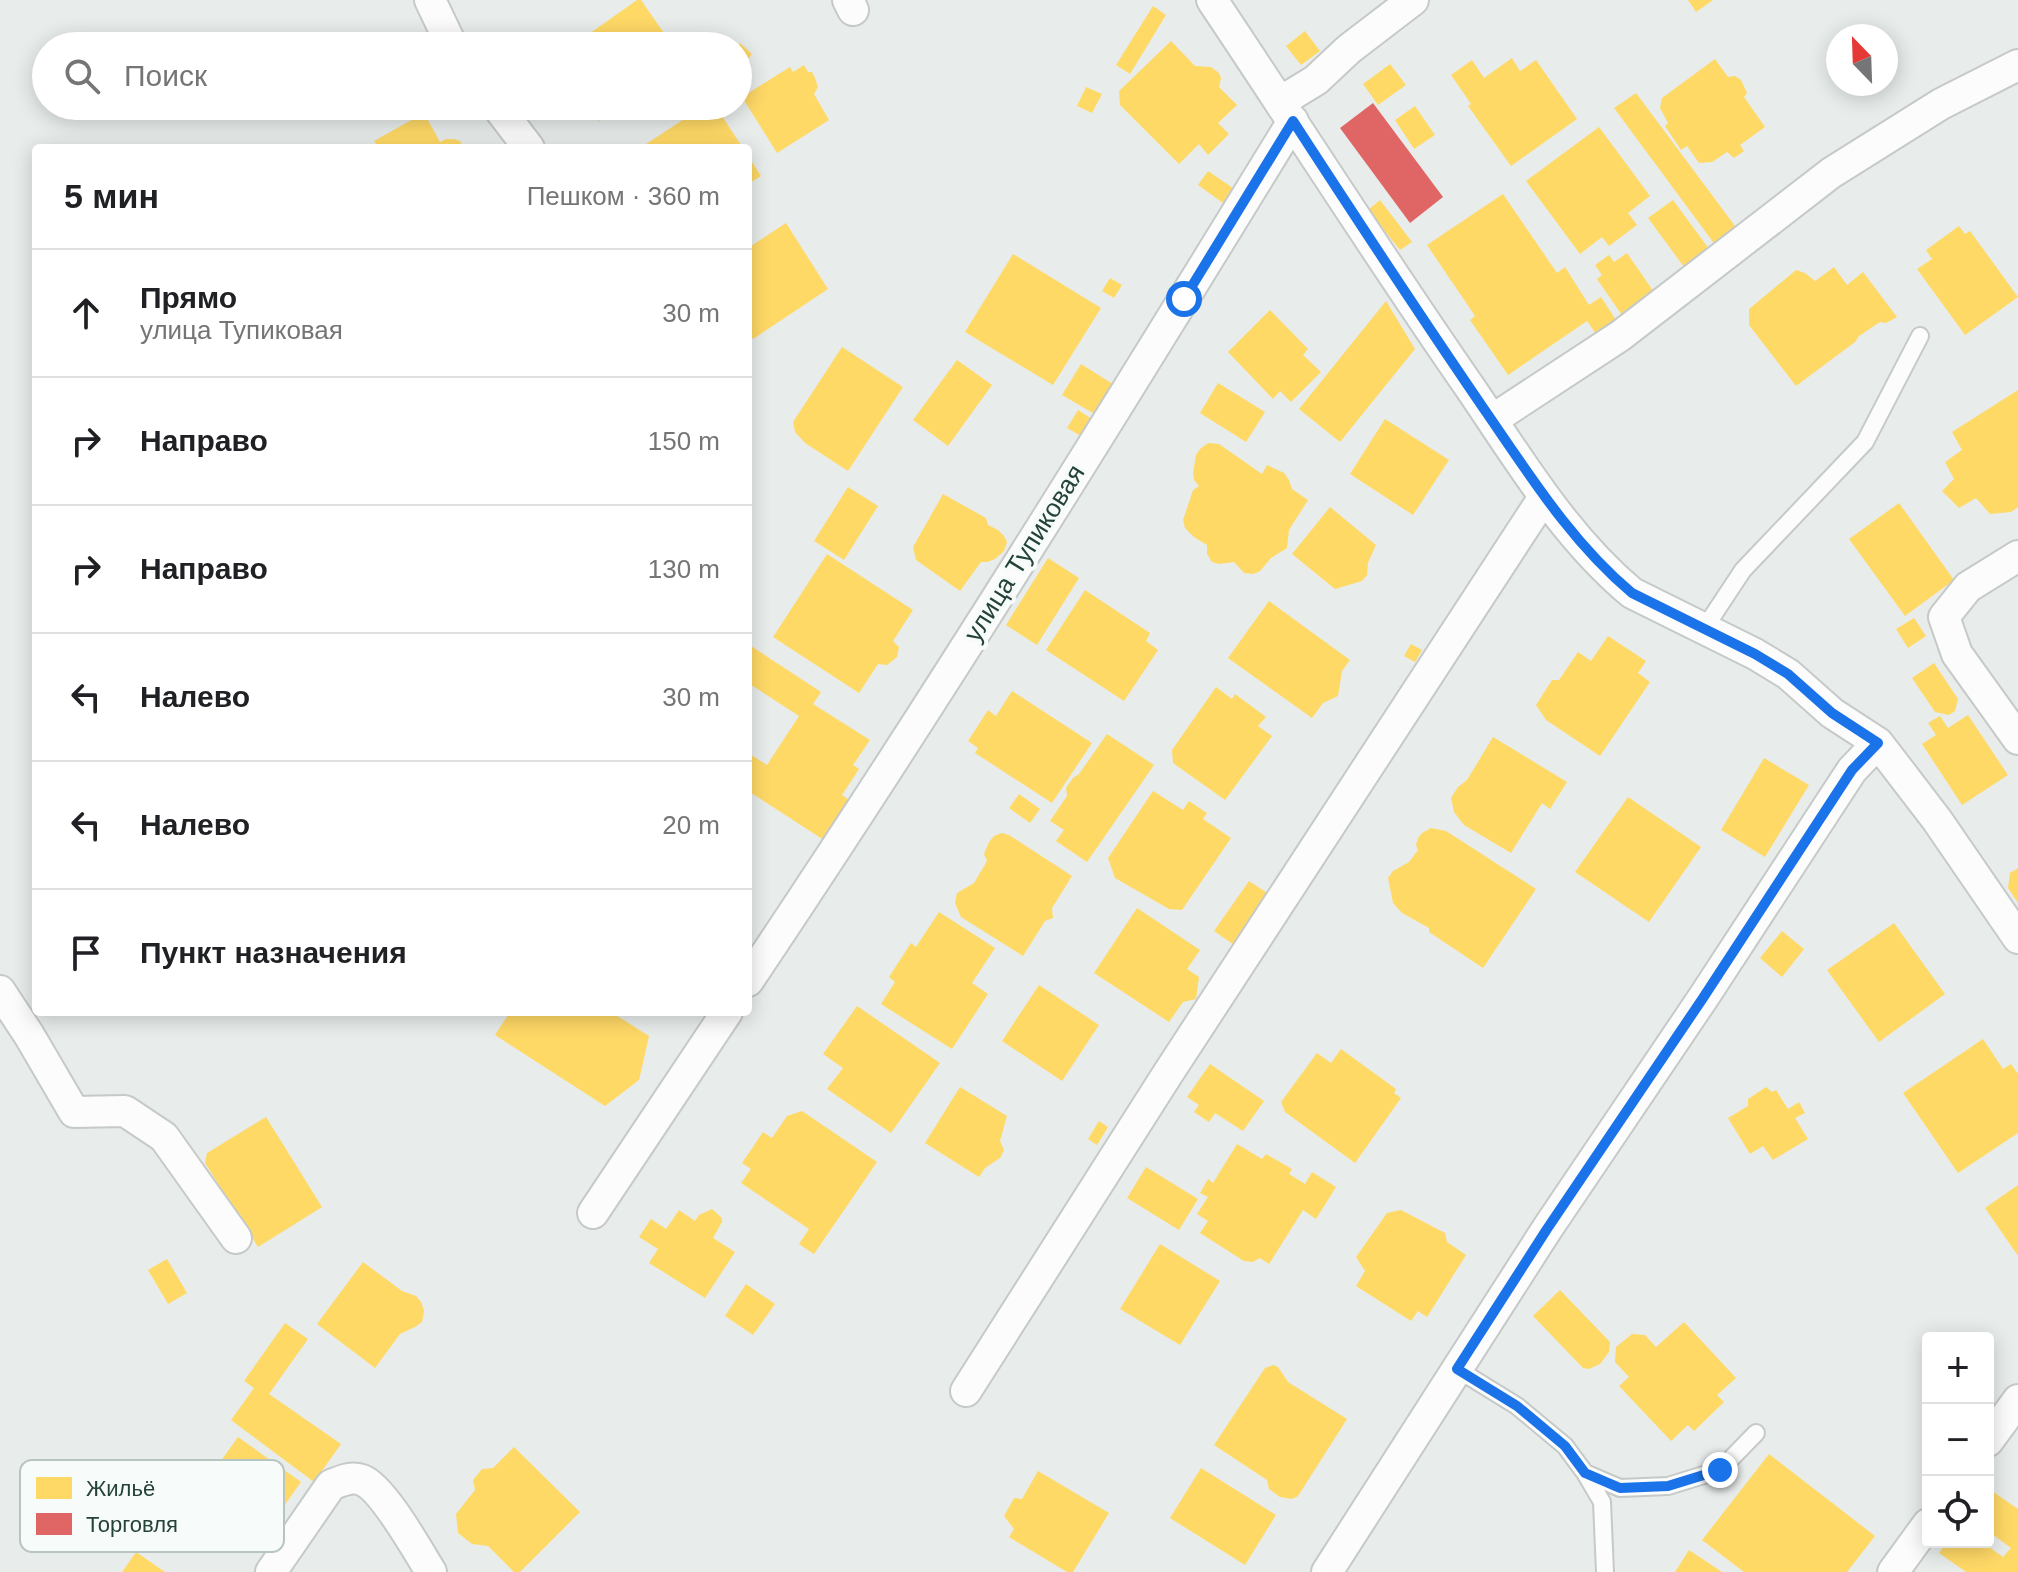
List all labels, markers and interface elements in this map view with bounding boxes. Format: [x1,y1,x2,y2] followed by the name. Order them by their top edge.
[1826,24,1898,96] north arrow
[32,32,752,120] search box
[60,54,104,98] icon: search
[124,59,207,92] text: Поиск
[64,177,159,215] text: 5 мин
[527,181,720,211] text: Пешком · 360 m
[140,281,237,314] text: Прямо
[1166,281,1202,317] route start
[64,291,108,335] icon: ahead
[662,298,720,328] text: 30 m
[140,315,343,345] text: улица Тупиковая
[64,419,108,463] icon: right
[140,424,268,457] text: Направо
[648,426,720,456] text: 150 m
[958,459,1090,647] street label: улица Тупиковая
[64,547,108,591] icon: right
[140,552,268,585] text: Направо
[648,554,720,584] text: 130 m
[64,675,108,719] icon: left
[140,680,250,713] text: Налево
[662,682,720,712] text: 30 m
[64,803,108,847] icon: left
[140,808,250,841] text: Налево
[662,810,720,840] text: 20 m
[64,931,108,975] icon: arrive
[140,936,407,969] text: Пункт назначения
[1922,1332,1994,1548] map controls
[1922,1332,1994,1404] button: +
[1922,1404,1994,1476] button: −
[1702,1452,1738,1488] route end
[20,1460,284,1552] legend
[86,1476,155,1501] text: Жильё
[1922,1476,1994,1548] button: locate
[86,1512,178,1537] text: Торговля

